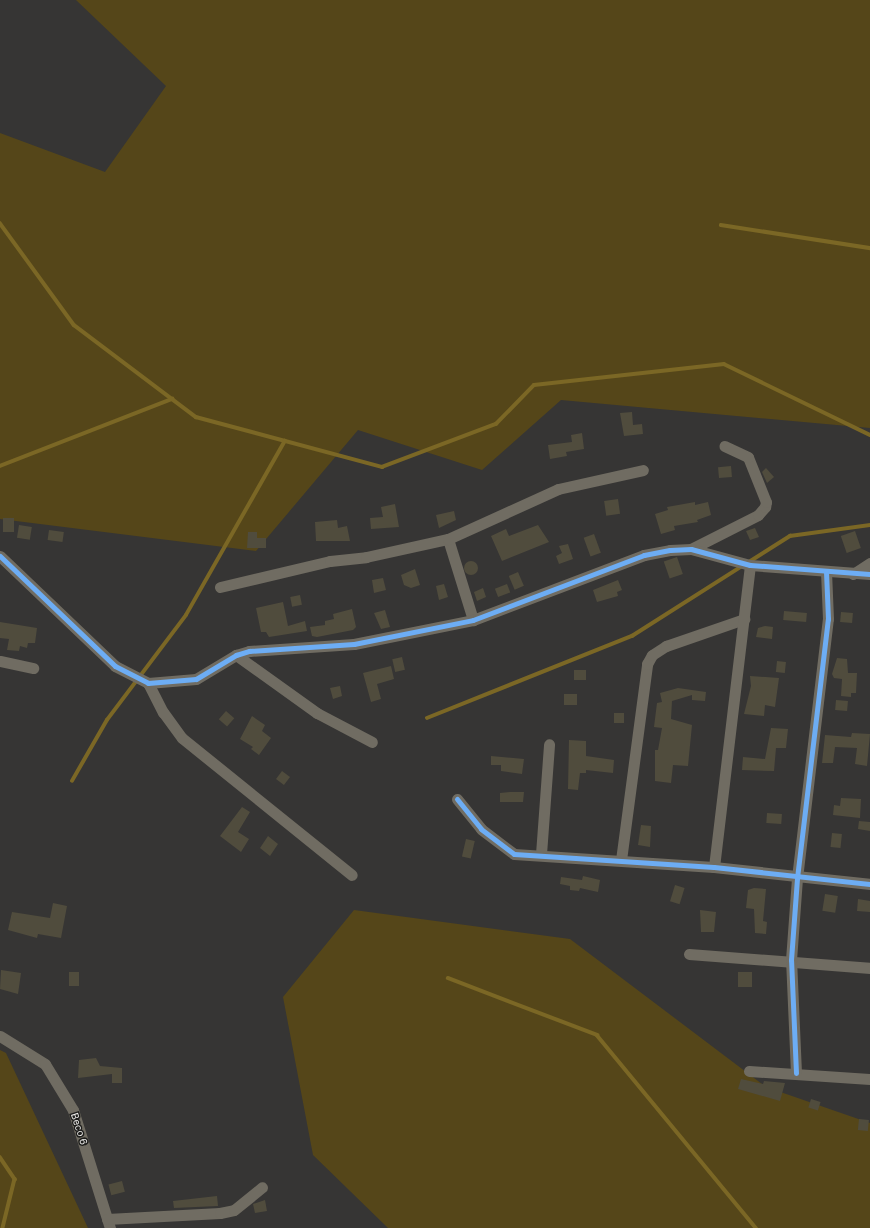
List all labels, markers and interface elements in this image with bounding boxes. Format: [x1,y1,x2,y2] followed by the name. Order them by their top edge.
[68,1111,90,1147] street label: Beco 6

